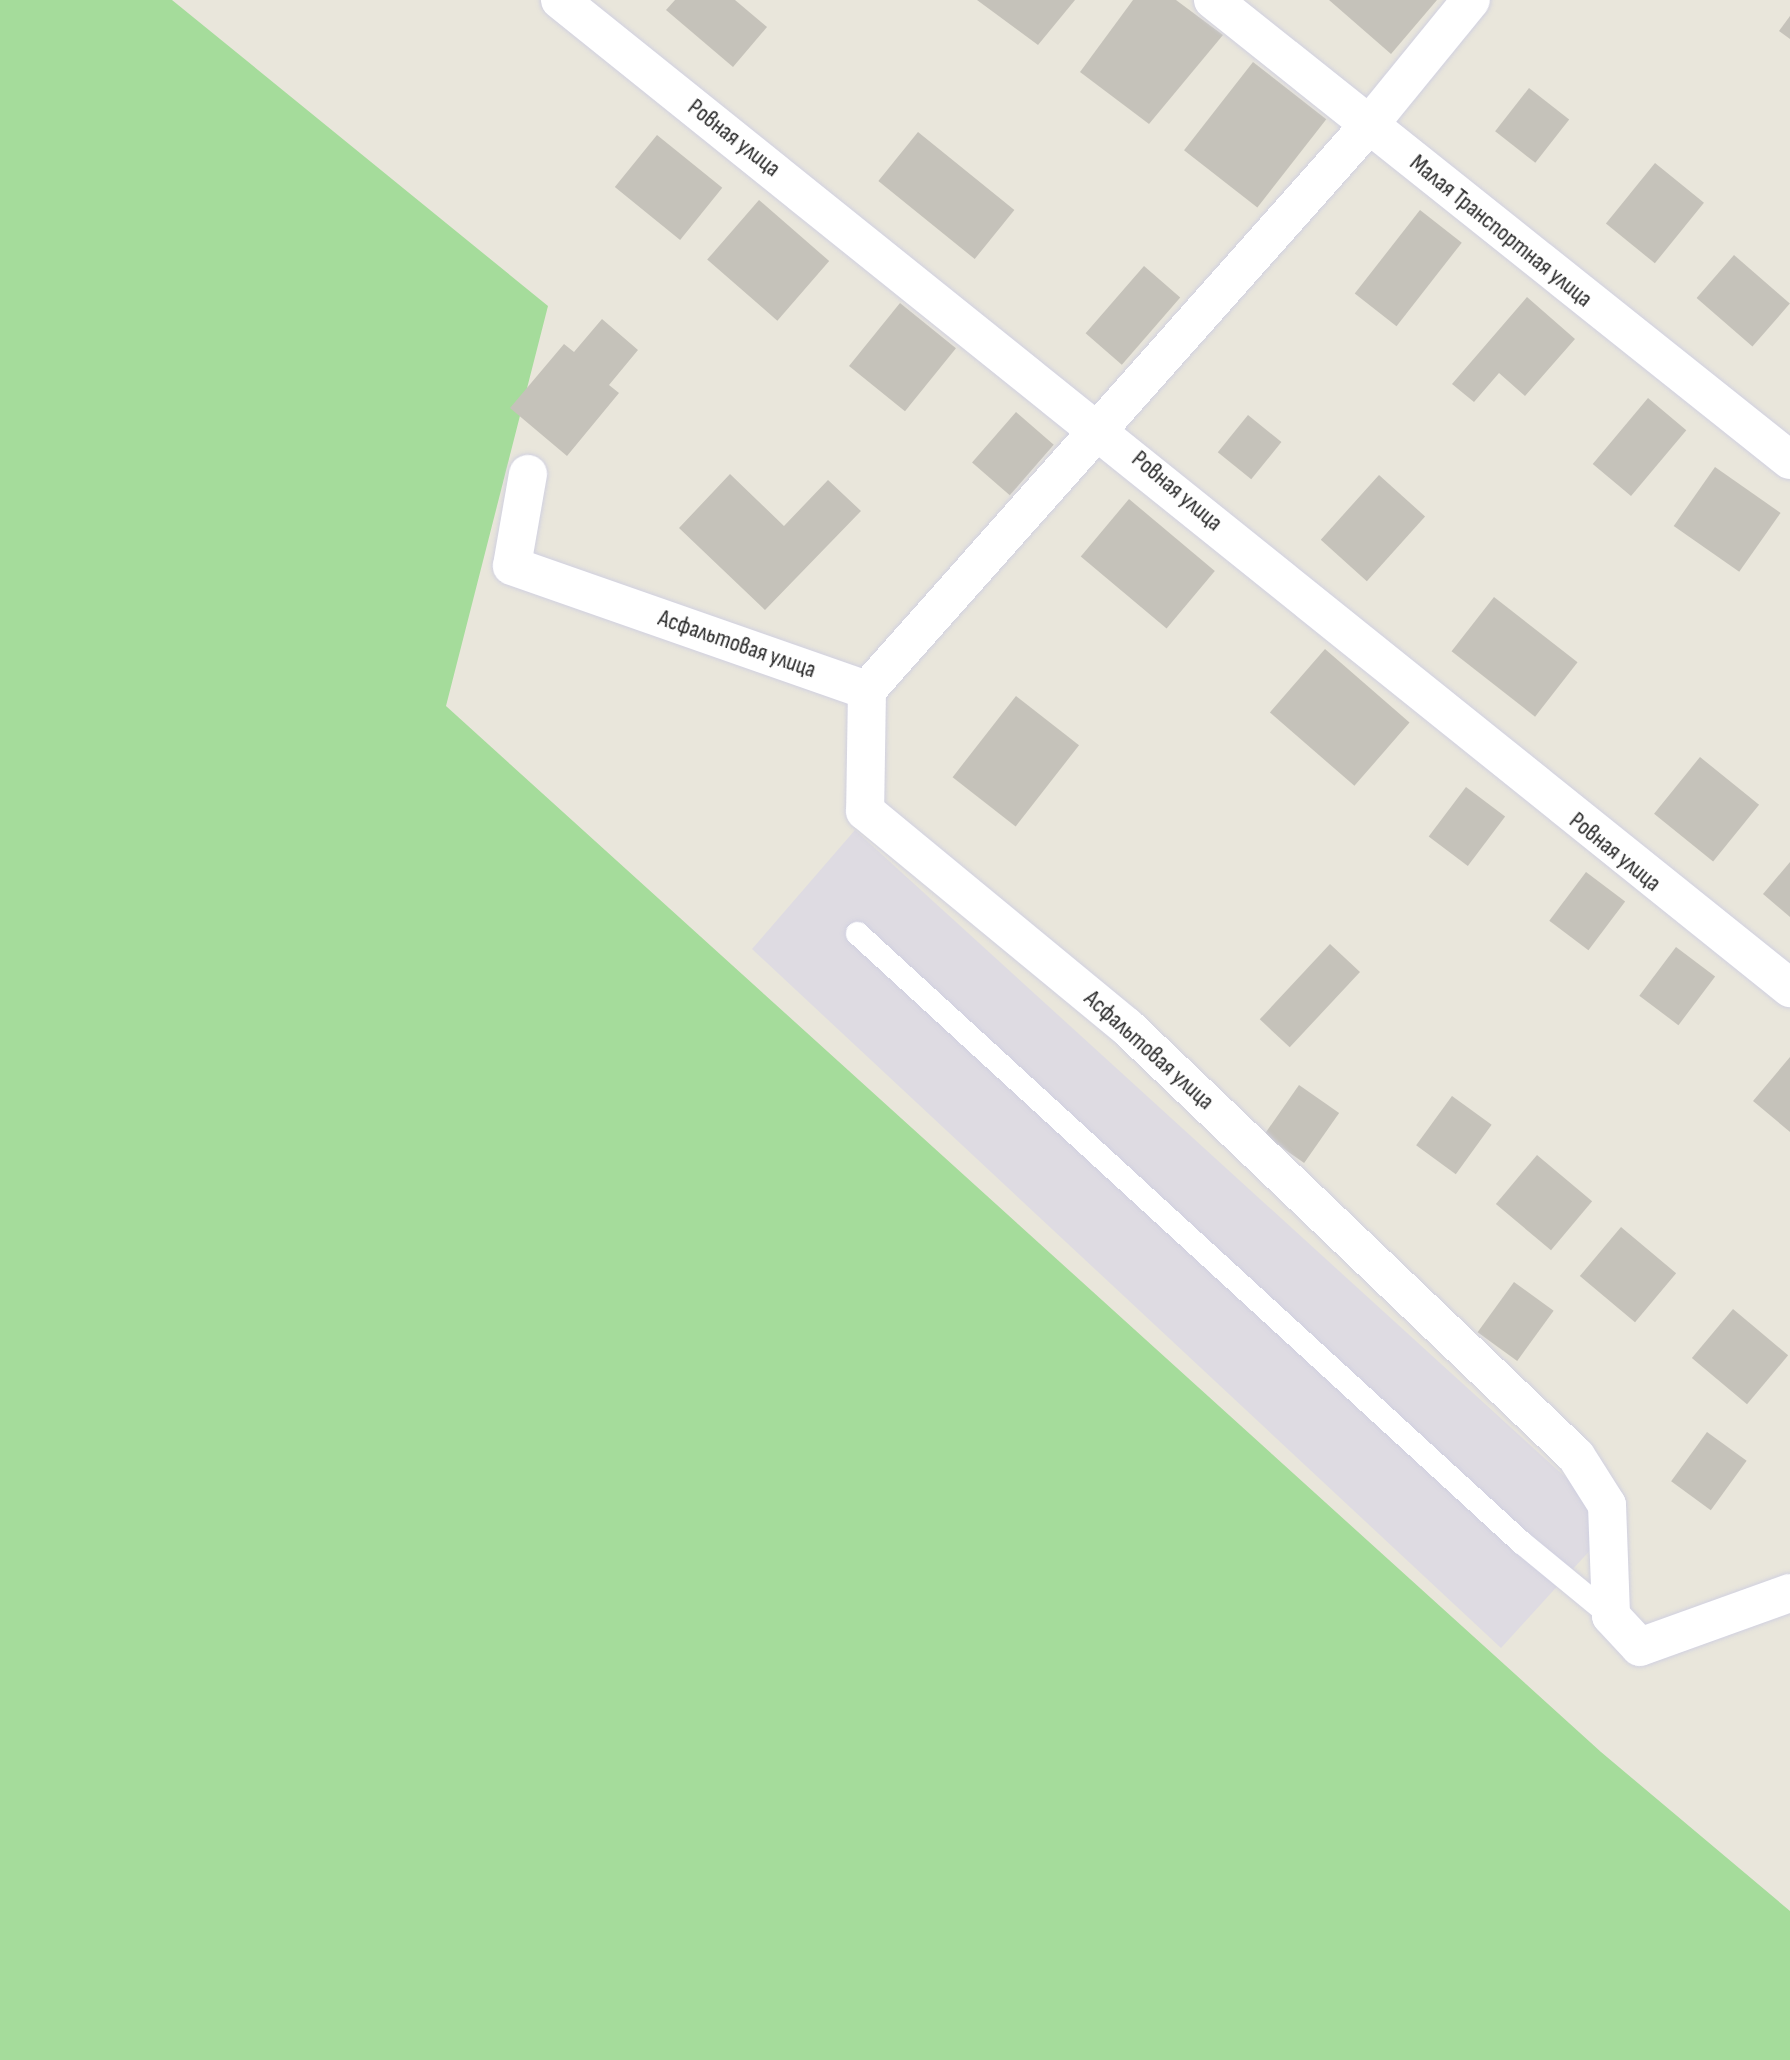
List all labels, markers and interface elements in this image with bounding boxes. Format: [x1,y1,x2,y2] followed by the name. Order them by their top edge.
[682,93,786,183] street label: Ровная улица
[1404,149,1598,313] street label: Малая Транспортная улица
[1126,445,1228,537] street label: Ровная улица
[654,604,820,684] street label: Асфальтовая улица
[1563,806,1667,898] street label: Ровная улица
[1078,984,1220,1116] street label: Асфальтовая улица

